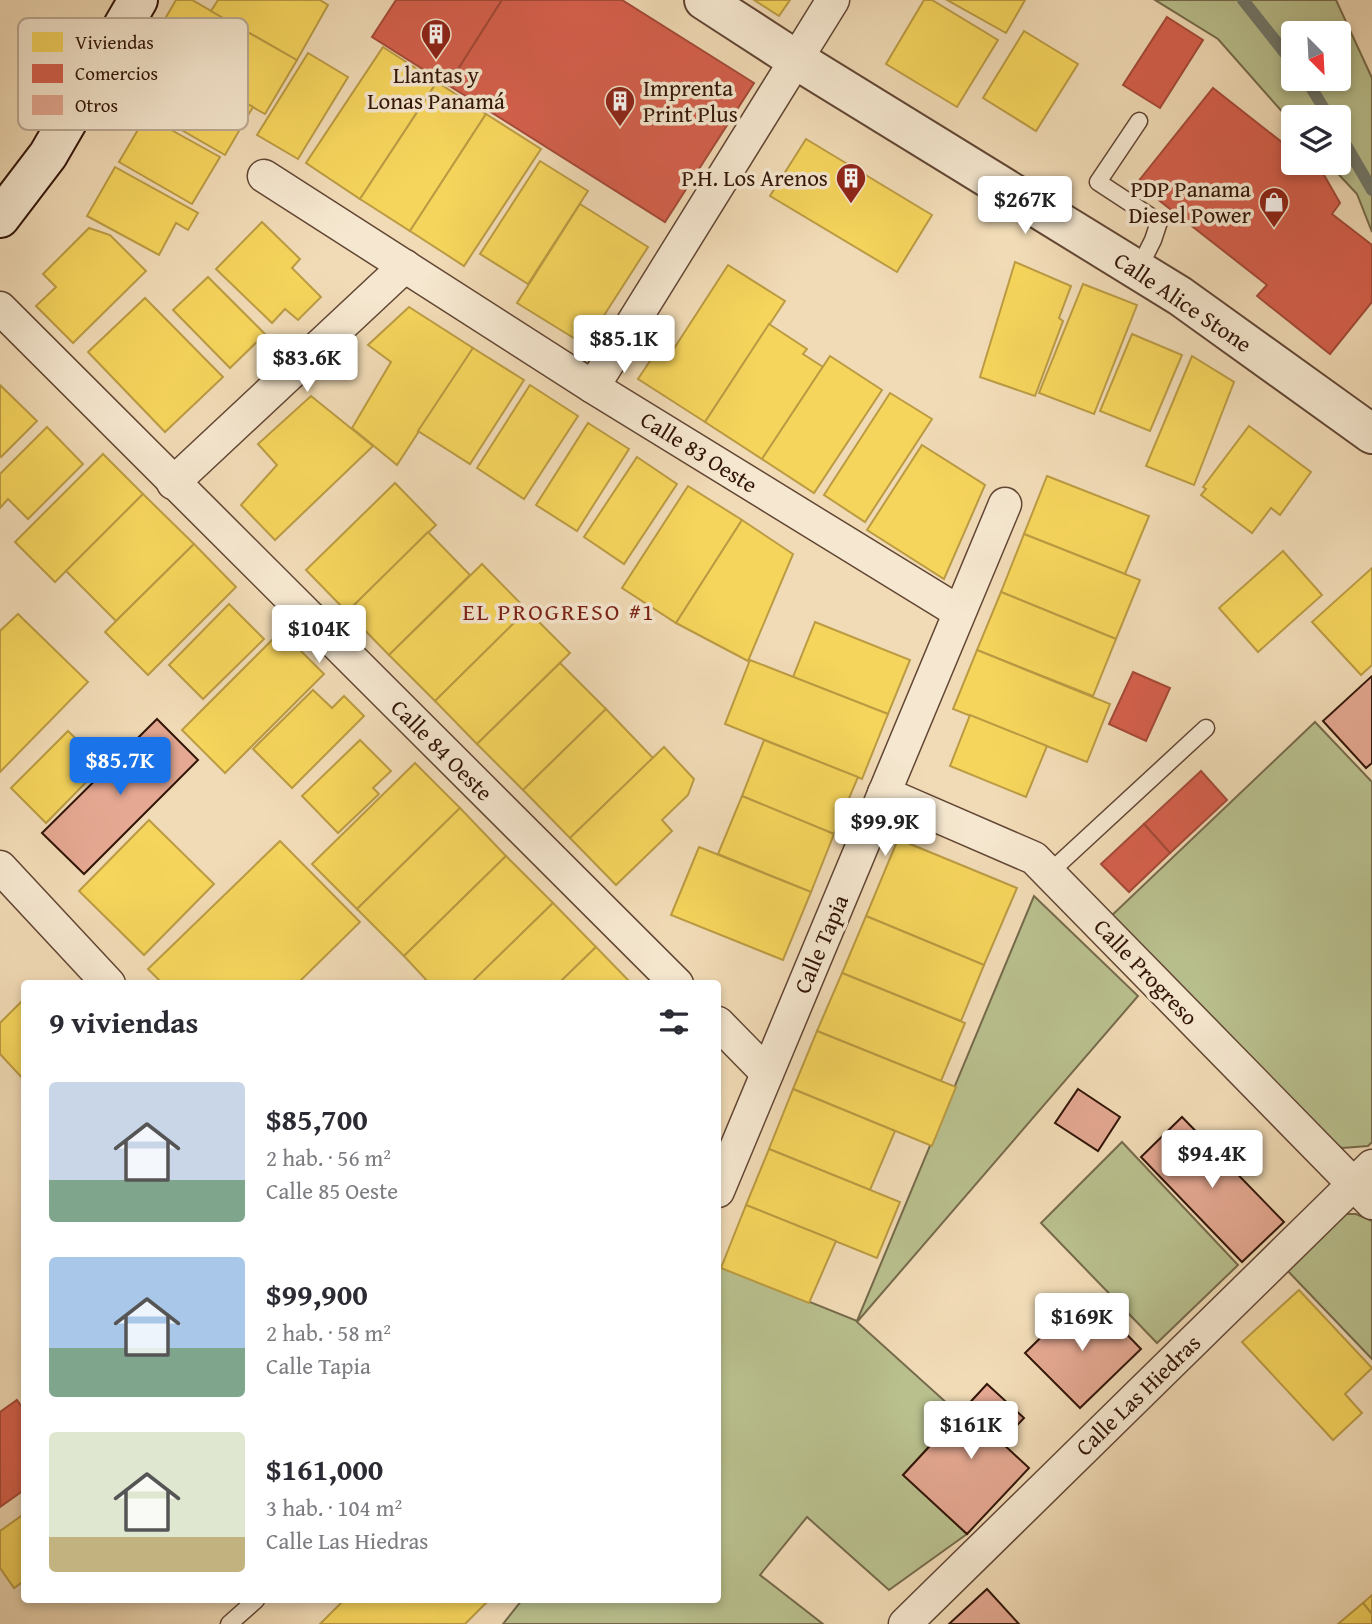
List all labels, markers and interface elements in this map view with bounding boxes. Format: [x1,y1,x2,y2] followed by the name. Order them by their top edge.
[419,17,453,61] building icon: Llantas y Lonas Panamá
[18,18,248,130] legend
[1281,21,1351,91] north arrow
[1281,21,1351,175] map controls
[75,28,154,56] text: Viviendas
[367,58,505,117] place label: Llantas y Lonas Panamá
[75,59,158,87] text: Comercios
[643,71,738,130] place label: Imprenta Print Plus
[603,84,637,128] building icon: Imprenta Print Plus
[75,91,118,119] text: Otros
[1281,105,1351,175] button: layers
[682,161,828,194] place label: P.H. Los Arenos
[834,161,868,205] building icon: P.H. Los Arenos
[1128,172,1252,231] place label: PDP Panama Diesel Power
[976,176,1074,236] pin: $267K
[994,182,1056,215] text: $267K
[1257,185,1291,229] shop icon: PDP Panama Diesel Power
[1108,243,1259,360] street label: Calle Alice Stone
[567,316,681,375] pin: $85.1K
[590,321,658,354] text: $85.1K
[250,334,364,394] pin: $83.6K
[273,340,341,373] text: $83.6K
[634,403,764,501] street label: Calle 83 Oeste
[462,594,656,629] district label: EL PROGRESO #1
[270,606,368,665] pin: $104K
[288,611,350,644] text: $104K
[384,691,501,808] street label: Calle 84 Oeste
[63,738,177,797] pin: $85.7K
[86,743,154,776] text: $85.7K
[828,798,942,858] pin: $99.9K
[851,804,919,837] text: $99.9K
[785,889,856,998] street label: Calle Tapia
[1087,911,1206,1033] street label: Calle Progreso
[49,1000,198,1044] text: 9 viviendas
[655,1003,693,1041] icon: filters
[266,1097,368,1141] text: $85,700
[105,1110,189,1194] icon: home
[1155,1130,1269,1190] pin: $94.4K
[1178,1136,1246,1169] text: $94.4K
[266,1141,391,1174] text: 2 hab. · 56 m²
[266,1174,398,1207] text: Calle 85 Oeste
[266,1272,368,1316] text: $99,900
[105,1285,189,1369] icon: home
[1033,1294,1131,1353] pin: $169K
[1051,1299,1113,1332] text: $169K
[266,1316,391,1349] text: 2 hab. · 58 m²
[1068,1326,1208,1463] street label: Calle Las Hiedras
[266,1349,371,1382] text: Calle Tapia
[922,1402,1020,1461] pin: $161K
[940,1407,1002,1440] text: $161K
[266,1447,383,1491] text: $161,000
[105,1460,189,1544] icon: home
[266,1491,402,1524] text: 3 hab. · 104 m²
[266,1524,428,1557] text: Calle Las Hiedras

